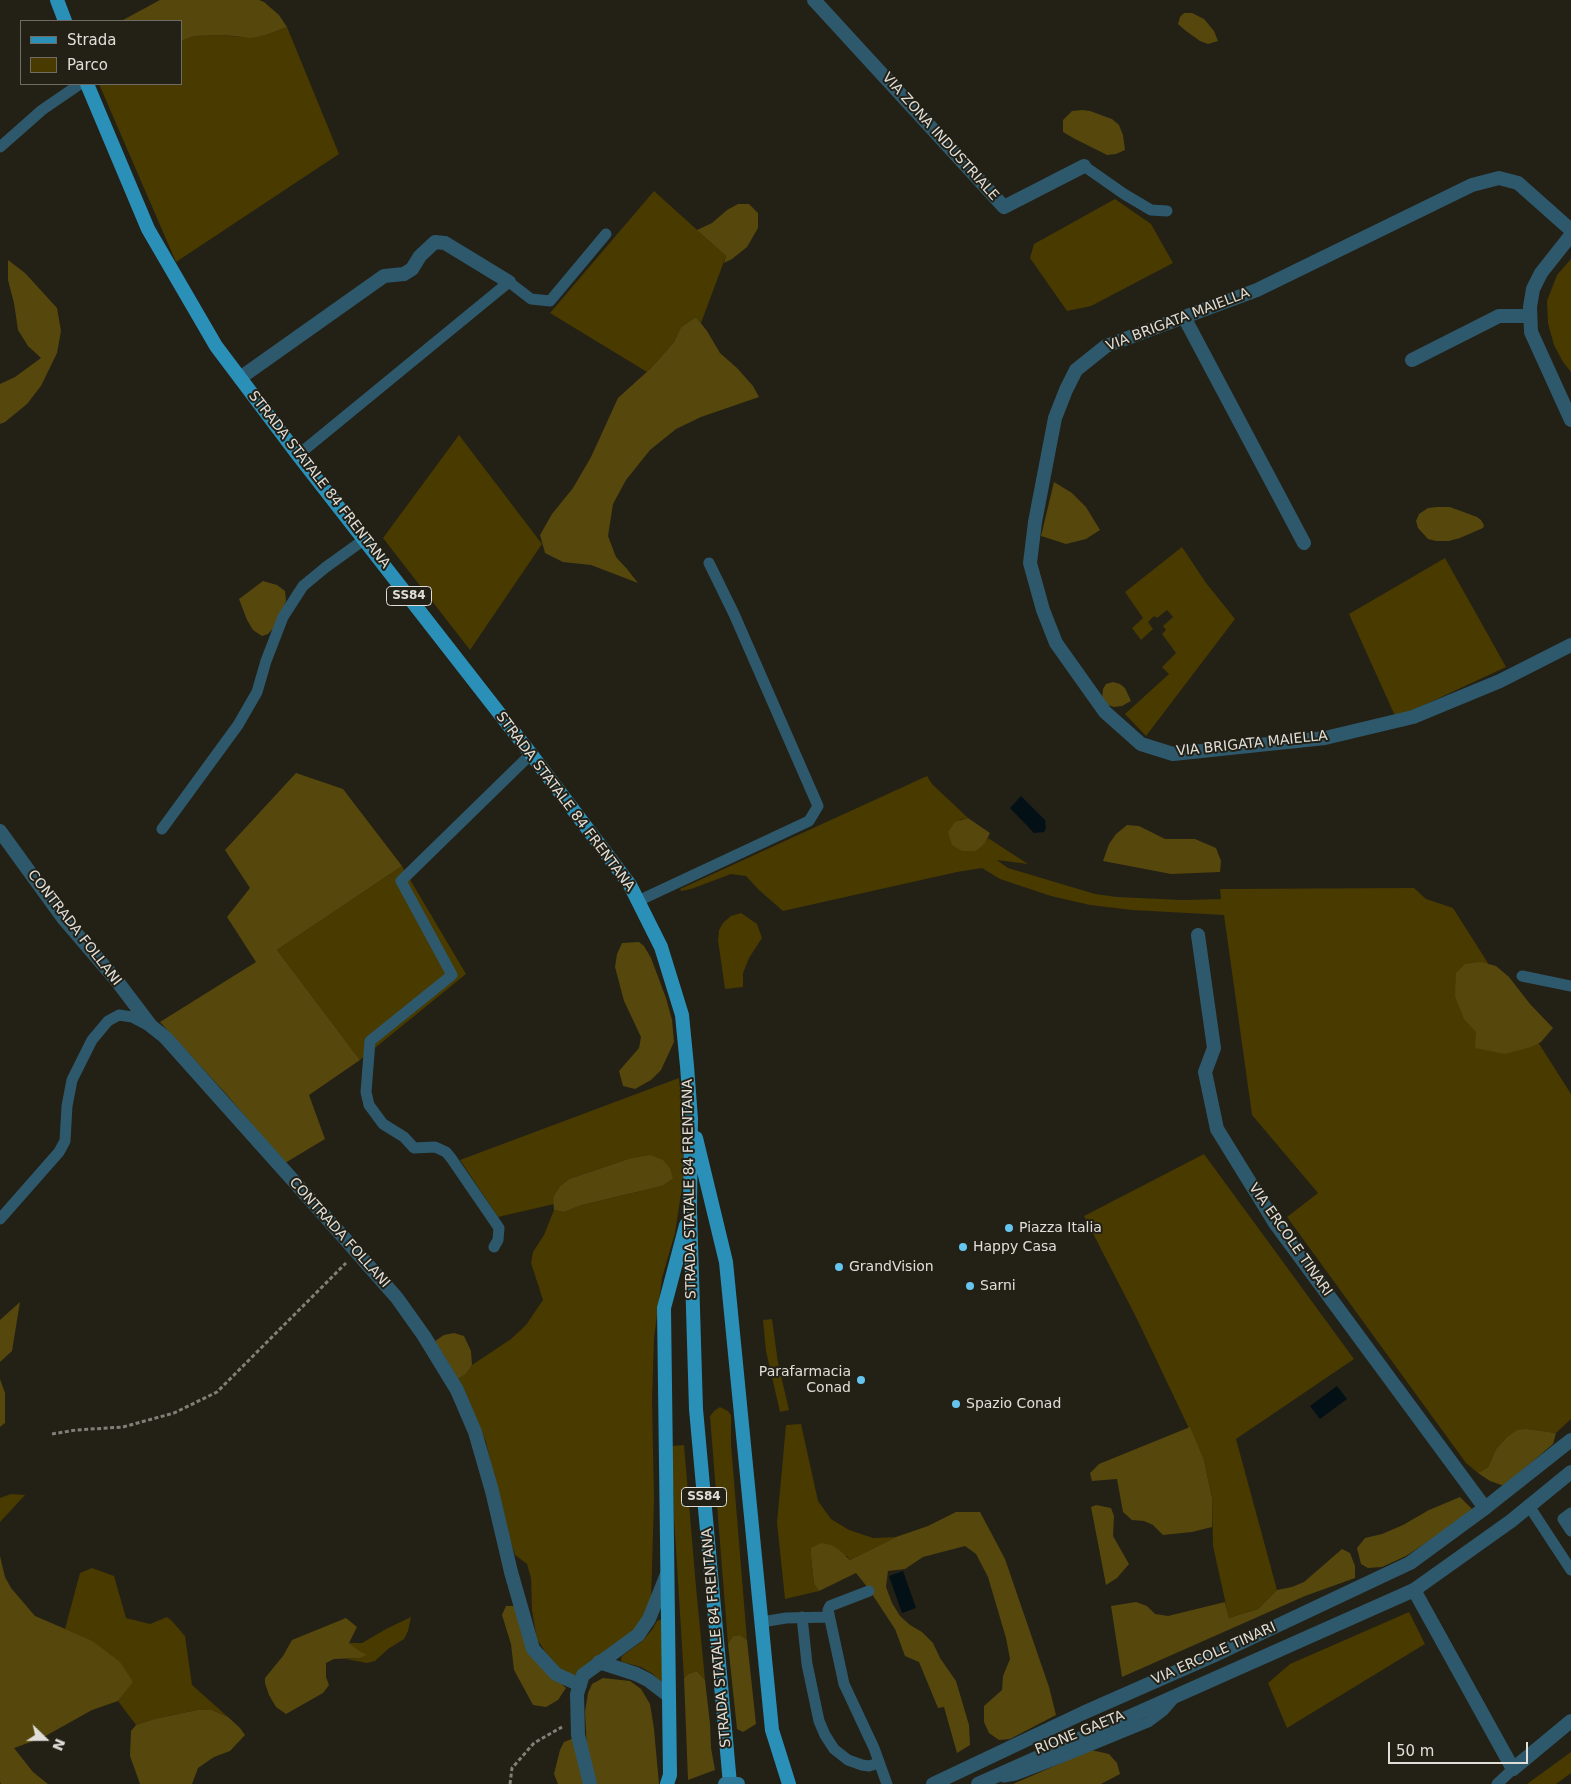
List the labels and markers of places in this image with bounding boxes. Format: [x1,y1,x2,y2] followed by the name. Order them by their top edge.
[1019,1220,1102,1236] place label: Piazza Italia
[1003,1222,1015,1234] marker: Piazza Italia
[973,1239,1057,1255] place label: Happy Casa
[957,1241,969,1253] marker: Happy Casa
[849,1259,934,1275] place label: GrandVision
[833,1261,845,1273] marker: GrandVision
[980,1278,1016,1294] place label: Sarni
[964,1280,976,1292] marker: Sarni
[759,1364,851,1396] place label: Parafarmacia Conad
[855,1374,867,1386] marker: Parafarmacia Conad
[966,1396,1061,1412] place label: Spazio Conad
[950,1398,962,1410] marker: Spazio Conad

